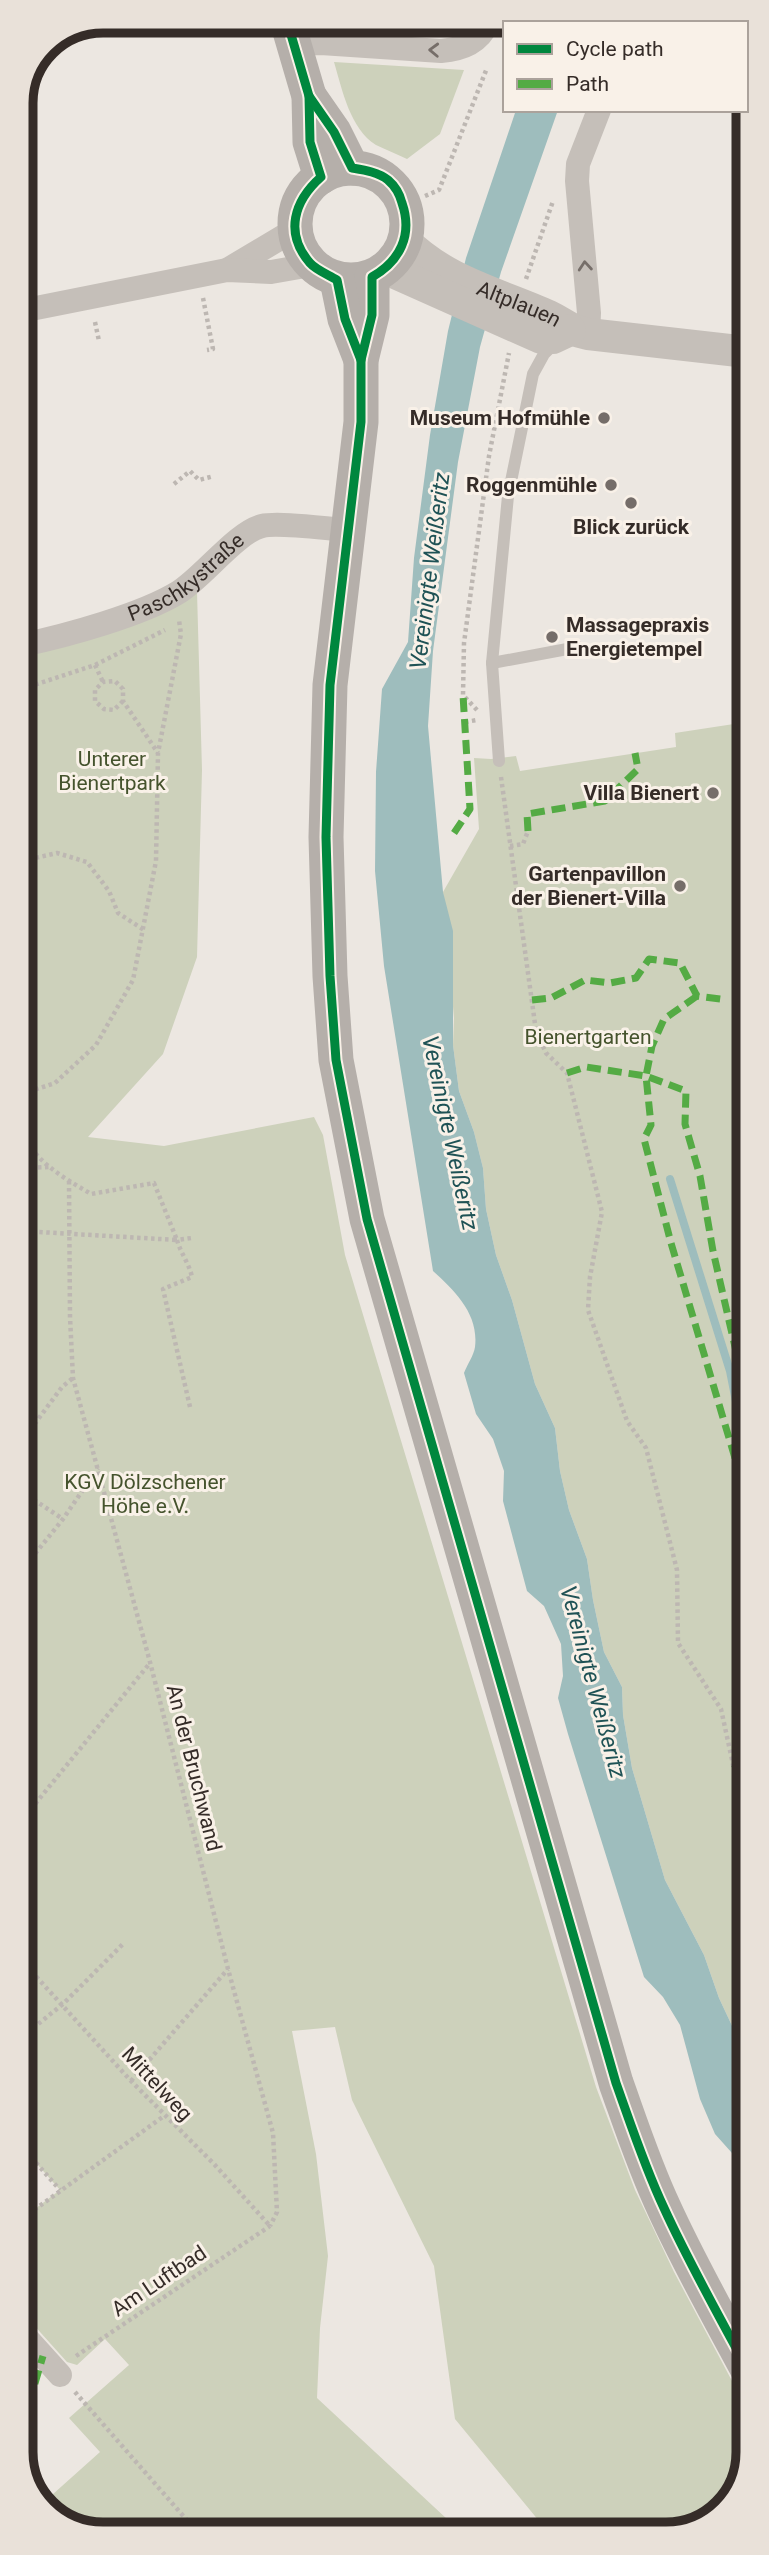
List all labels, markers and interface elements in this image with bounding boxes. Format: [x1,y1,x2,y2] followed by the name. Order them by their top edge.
[503,21,748,112] legend
[566,37,664,61] text: Cycle path
[428,43,439,58] one-way arrow
[566,72,609,96] text: Path
[578,261,593,272] one-way arrow
[473,276,565,332] street label: Altplauen
[410,406,590,430] place label: Museum Hofmühle
[596,410,612,426] marker: Museum Hofmühle
[405,471,455,671] water label: Vereinigte Weißeritz
[466,473,597,497] place label: Roggenmühle
[603,477,619,493] marker: Roggenmühle
[623,495,639,511] marker: Blick zurück
[573,515,690,539] place label: Blick zurück
[125,528,249,626] street label: Paschkystraße
[566,613,709,661] place label: Massagepraxis Energietempel
[544,629,560,645] marker: Massagepraxis Energietempel
[58,747,166,795] park label: Unterer Bienertpark
[583,781,699,805] place label: Villa Bienert
[705,785,721,801] marker: Villa Bienert
[511,862,666,910] place label: Gartenpavillon der Bienert-Villa
[672,878,688,894] marker: Gartenpavillon der Bienert-Villa
[524,1025,652,1049] park label: Bienertgarten
[416,1033,484,1233] water label: Vereinigte Weißeritz
[64,1470,226,1518] park label: KGV Dölzschener Höhe e.V.
[554,1583,632,1781] water label: Vereinigte Weißeritz
[162,1682,226,1854] street label: An der Bruchwand
[117,2042,197,2126] street label: Mittelweg
[107,2241,211,2321] street label: Am Luftbad

